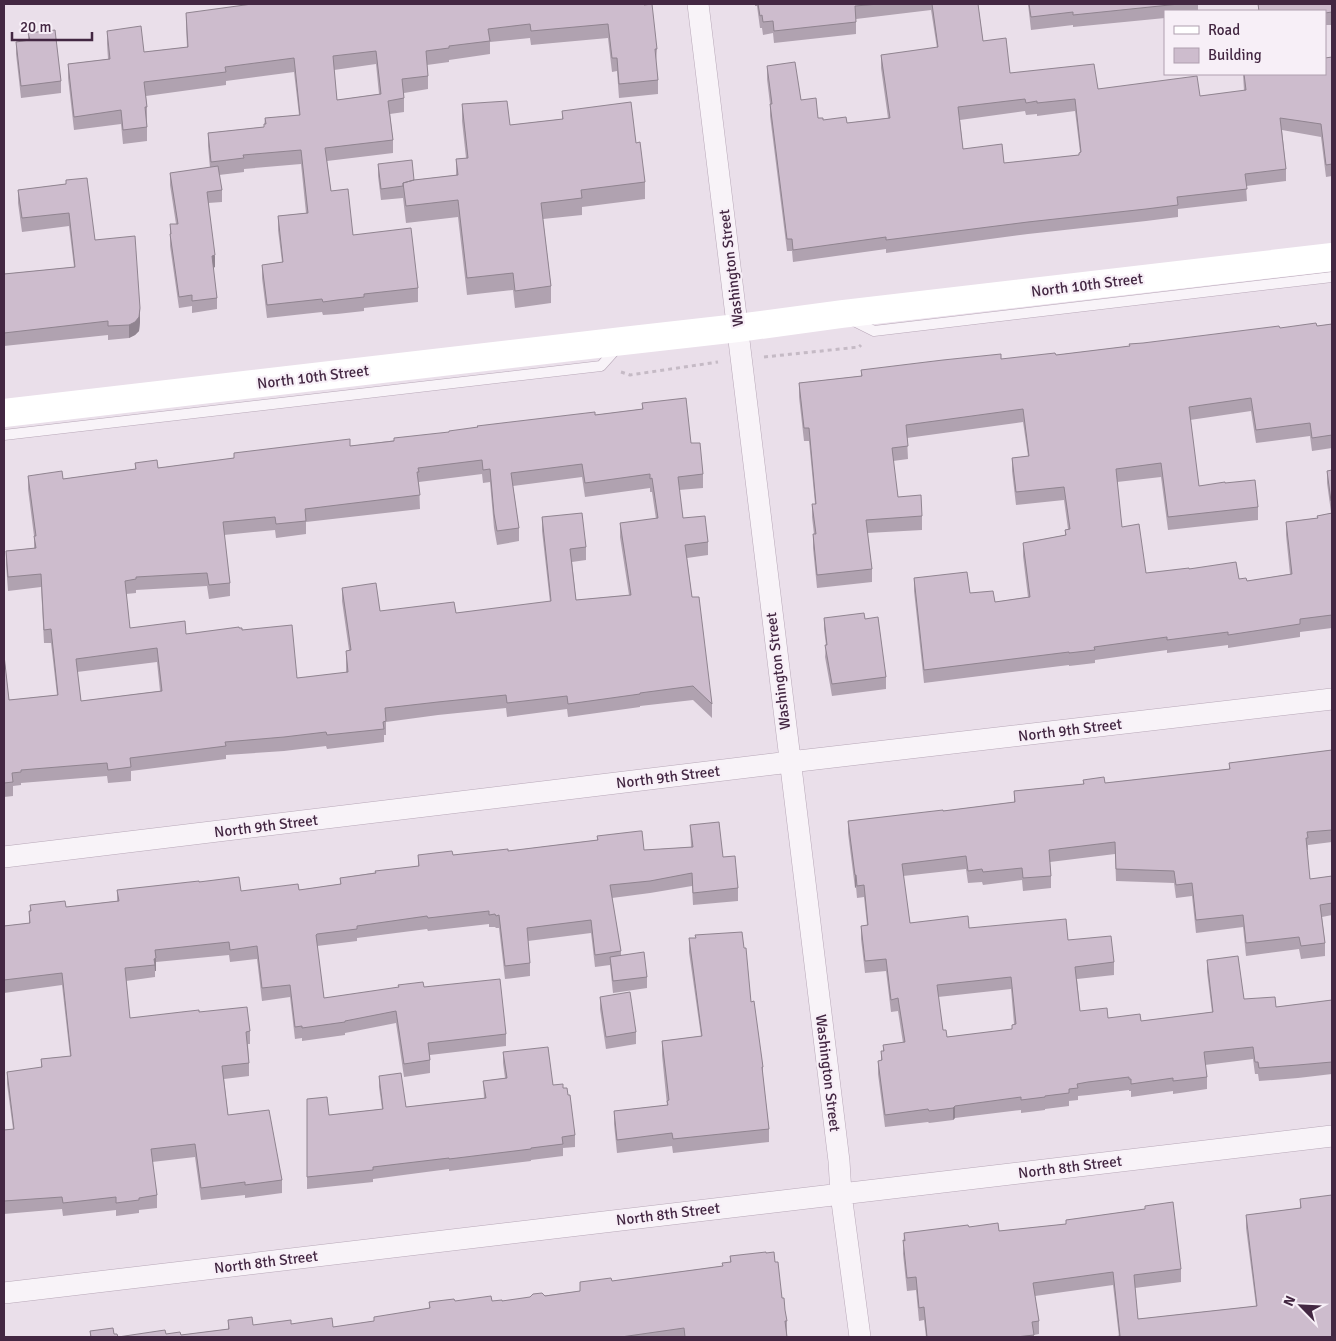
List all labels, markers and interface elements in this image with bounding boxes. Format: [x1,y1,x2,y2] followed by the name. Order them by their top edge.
[12,10,92,42] scale bar
[1164,10,1326,75] legend
[20,18,51,36] text: 20 m
[1208,21,1240,39] text: Road
[1208,46,1262,64] text: Building
[715,208,747,328] street label: Washington Street
[1030,269,1144,301] street label: North 10th Street
[256,361,370,393] street label: North 10th Street
[762,611,794,731] street label: Washington Street
[1017,715,1123,745] street label: North 9th Street
[615,762,721,792] street label: North 9th Street
[213,811,319,841] street label: North 9th Street
[812,1013,844,1133] street label: Washington Street
[1017,1152,1123,1182] street label: North 8th Street
[615,1199,721,1229] street label: North 8th Street
[213,1247,319,1277] street label: North 8th Street
[1276,1281,1326,1331] north arrow
[1280,1293,1299,1309] text: N

